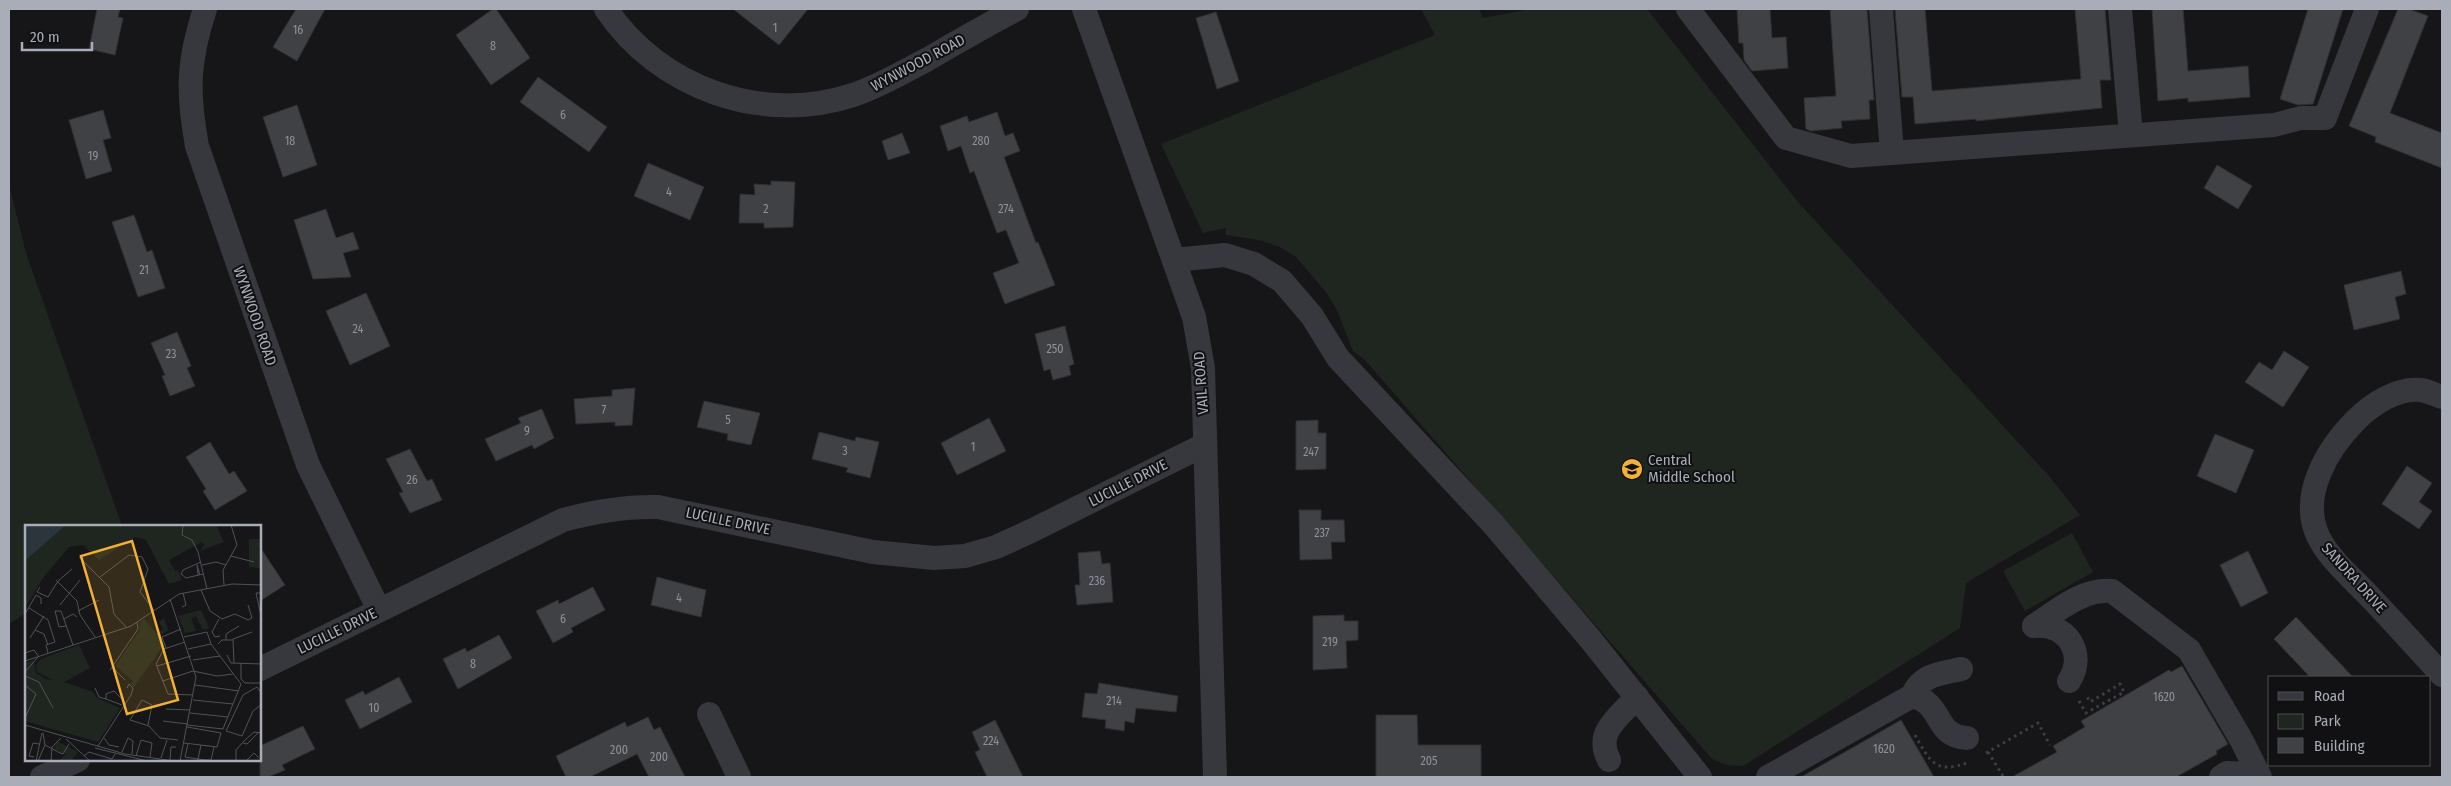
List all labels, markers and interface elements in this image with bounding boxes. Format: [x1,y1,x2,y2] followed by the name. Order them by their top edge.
[22,20,92,52] scale bar
[773,21,777,35] house number: 1
[293,23,303,37] house number: 16
[30,28,60,46] text: 20 m
[868,31,968,95] street label: WYNWOOD ROAD
[490,39,496,53] house number: 8
[560,108,566,122] house number: 6
[285,134,295,148] house number: 18
[972,134,990,148] house number: 280
[88,149,98,163] house number: 19
[666,185,672,199] house number: 4
[763,202,769,216] house number: 2
[998,202,1014,216] house number: 274
[139,263,149,277] house number: 21
[230,264,280,368] street label: WYNWOOD ROAD
[353,322,364,336] house number: 24
[1046,342,1064,356] house number: 250
[166,347,176,361] house number: 23
[1190,351,1212,415] street label: VAIL ROAD
[602,403,607,417] house number: 7
[725,413,731,427] house number: 5
[524,424,530,438] house number: 9
[971,440,975,454] house number: 1
[842,444,848,458] house number: 3
[1303,445,1319,459] house number: 247
[1648,451,1735,486] place label: Central Middle School
[1086,455,1170,511] street label: LUCILLE DRIVE
[1620,457,1644,481] school or university icon: Central Middle School
[406,473,418,487] house number: 26
[684,503,772,539] street label: LUCILLE DRIVE
[25,525,261,761] inset map
[1314,526,1330,540] house number: 237
[2318,539,2390,617] street label: SANDRA DRIVE
[1089,574,1105,588] house number: 236
[676,591,682,605] house number: 4
[294,604,380,658] street label: LUCILLE DRIVE
[560,612,566,626] house number: 6
[1322,635,1338,649] house number: 219
[470,657,476,671] house number: 8
[2268,676,2431,766] legend
[2314,687,2345,705] text: Road
[2153,690,2175,704] house number: 1620
[1106,694,1122,708] house number: 214
[369,701,379,715] house number: 10
[2314,712,2341,730] text: Park
[983,734,999,748] house number: 224
[2314,737,2365,755] text: Building
[1873,742,1895,756] house number: 1620
[610,743,628,757] house number: 200
[650,750,668,764] house number: 200
[1420,754,1438,768] house number: 205

